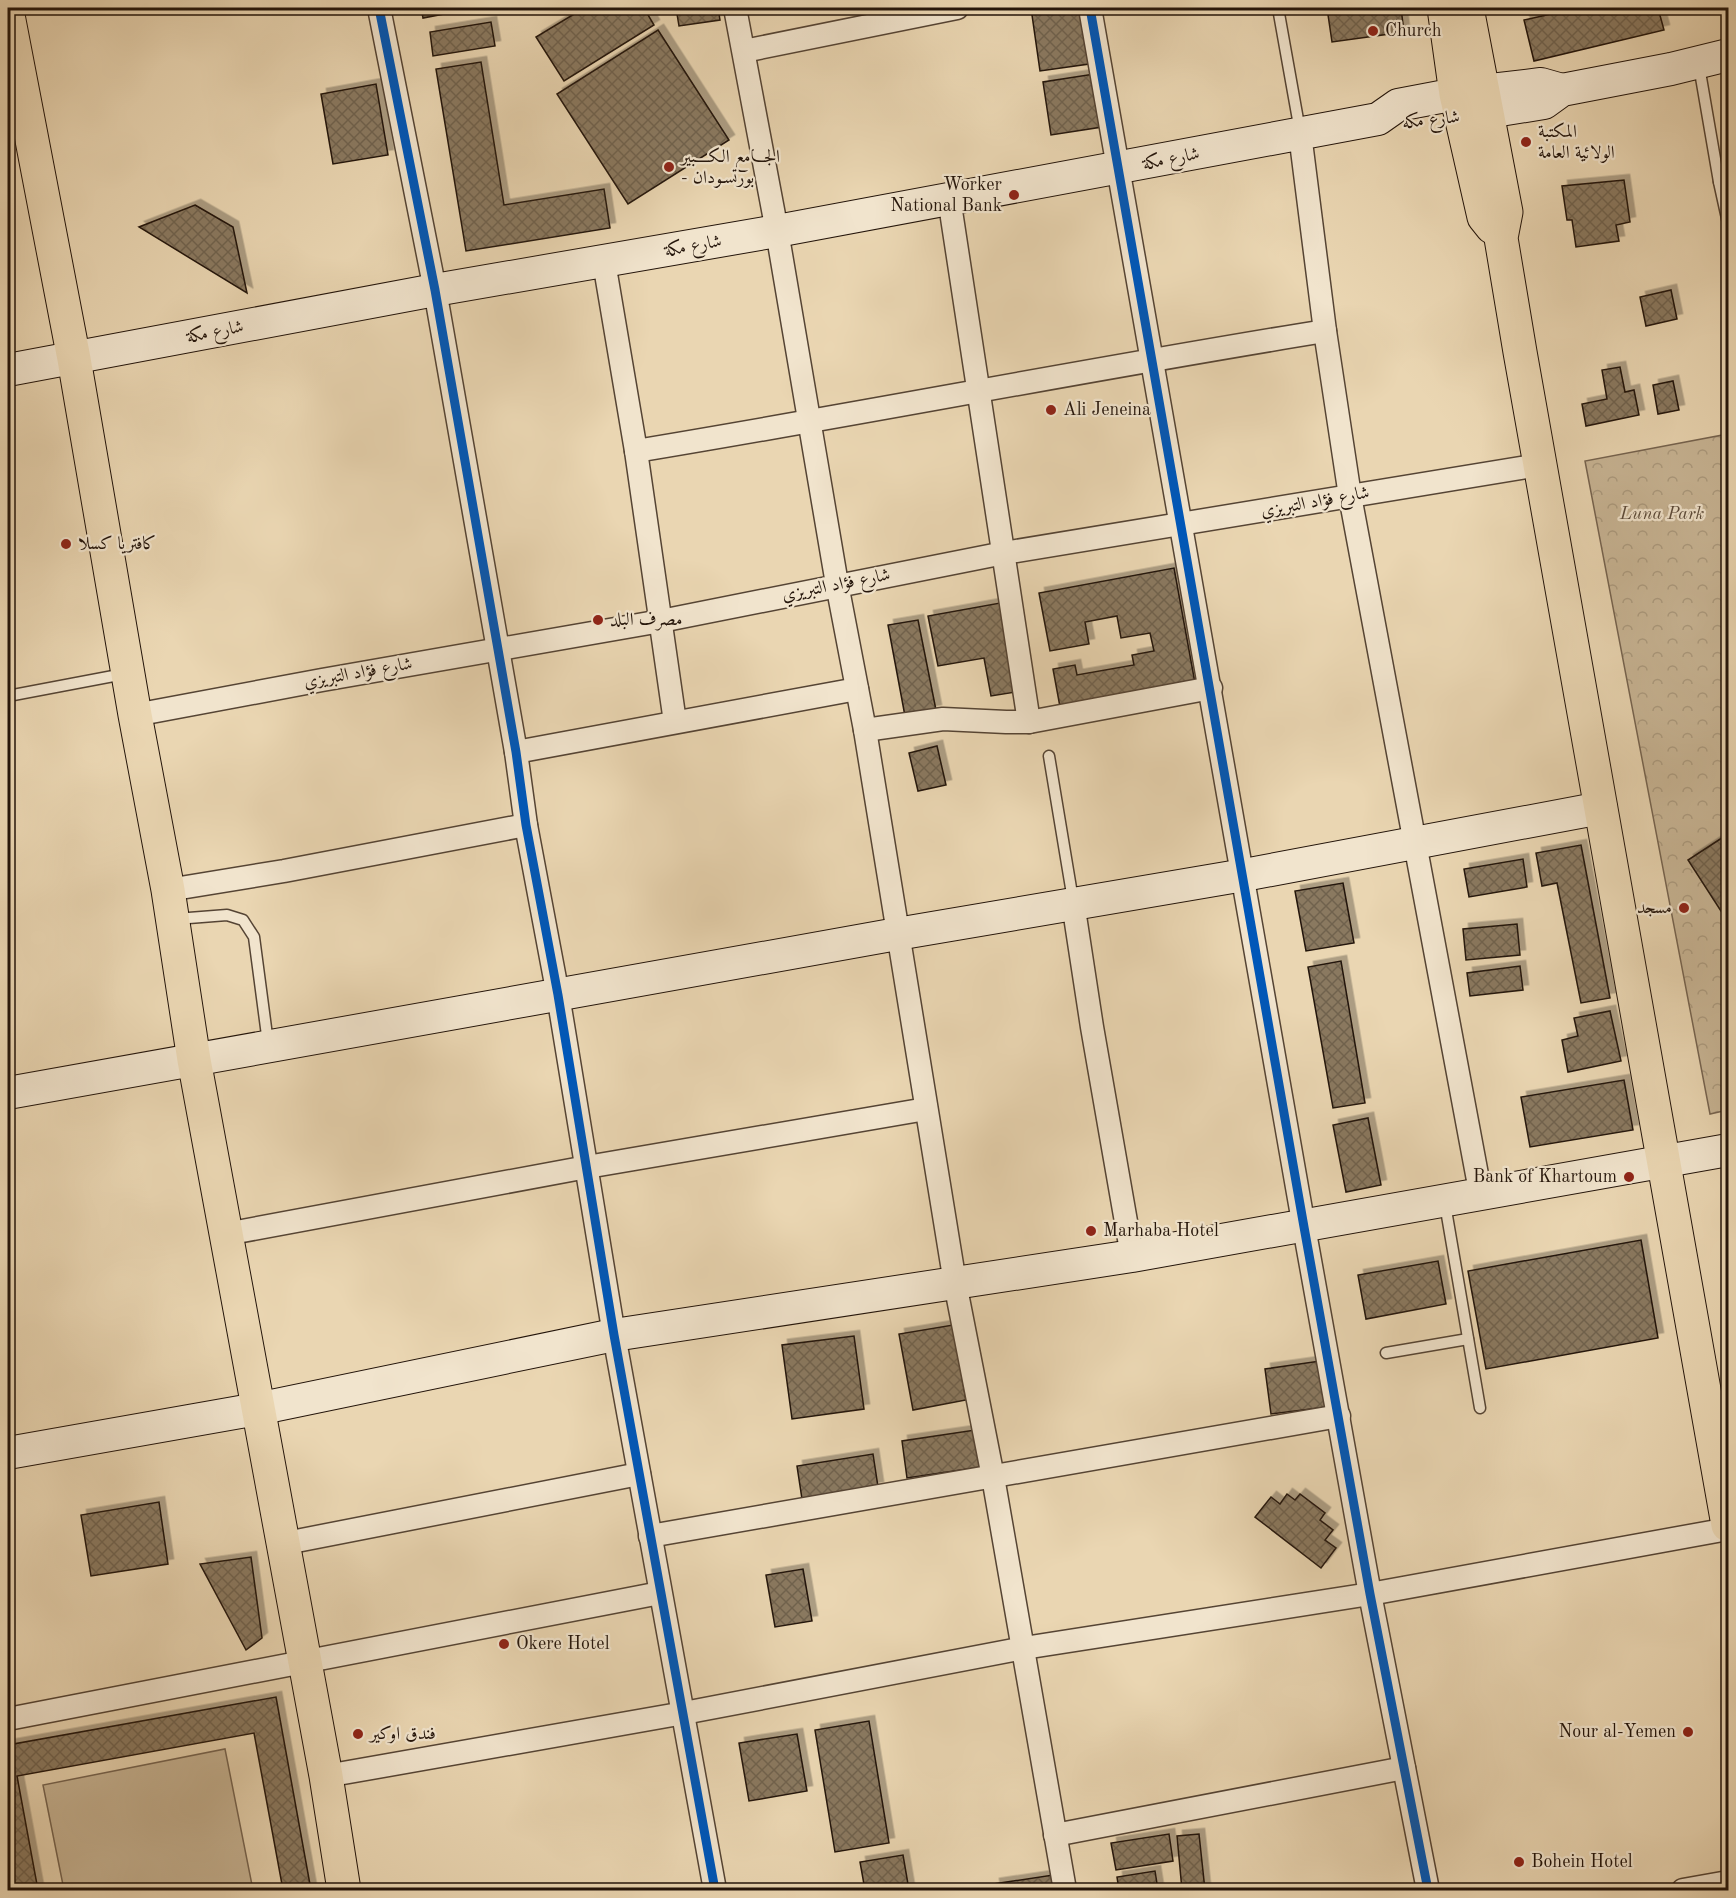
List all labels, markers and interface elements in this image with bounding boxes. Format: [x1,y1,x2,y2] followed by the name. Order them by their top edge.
[1385,22,1442,40] place label: Church
[1366,24,1380,38] marker: Church
[1401,107,1461,137] street label: شارع مكه
[1538,122,1615,163] place label: المكتبة الولائية العامة
[1519,135,1533,149] marker: المكتبة الولائية العامة
[1140,144,1202,178] street label: شارع مكة
[679,147,780,188] place label: الجـــامع الكــــبير - بورتسـودان
[662,160,676,174] marker: الجـــامع الكــــبير - بورتسـودان
[890,176,1003,215] place label: Worker National Bank
[1007,188,1021,202] marker: Worker National Bank
[662,231,724,265] street label: شارع مكة
[184,317,246,351] street label: شارع مكة
[1063,401,1151,419] place label: Ali Jeneina
[1044,403,1058,417] marker: Ali Jeneina
[1259,484,1372,525] street label: شارع فؤاد التبريزي
[1619,505,1705,523] park label: Luna Park
[78,534,156,554] place label: كافتريا كسلا
[59,537,73,551] marker: كافتريا كسلا
[780,566,893,609] street label: شارع فؤاد التبريزي
[610,611,682,631] place label: مصرف البلد
[591,613,605,627] marker: مصرف البلد
[302,655,415,696] street label: شارع فؤاد التبريزي
[1637,899,1672,917] place label: مسجد
[1677,901,1691,915] marker: مسجد
[1473,1168,1617,1186] place label: Bank of Khartoum
[1622,1170,1636,1184] marker: Bank of Khartoum
[1103,1222,1219,1240] place label: Marhaba Hotel
[1084,1224,1098,1238] marker: Marhaba Hotel
[516,1635,610,1653] place label: Okere Hotel
[497,1637,511,1651] marker: Okere Hotel
[1558,1723,1676,1741] place label: Nour al-Yemen
[368,1725,436,1744] place label: فندق اوكير
[1681,1725,1695,1739] marker: Nour al-Yemen
[351,1727,365,1741] marker: فندق اوكير
[1531,1853,1633,1871] place label: Bohein Hotel
[1512,1855,1526,1869] marker: Bohein Hotel

